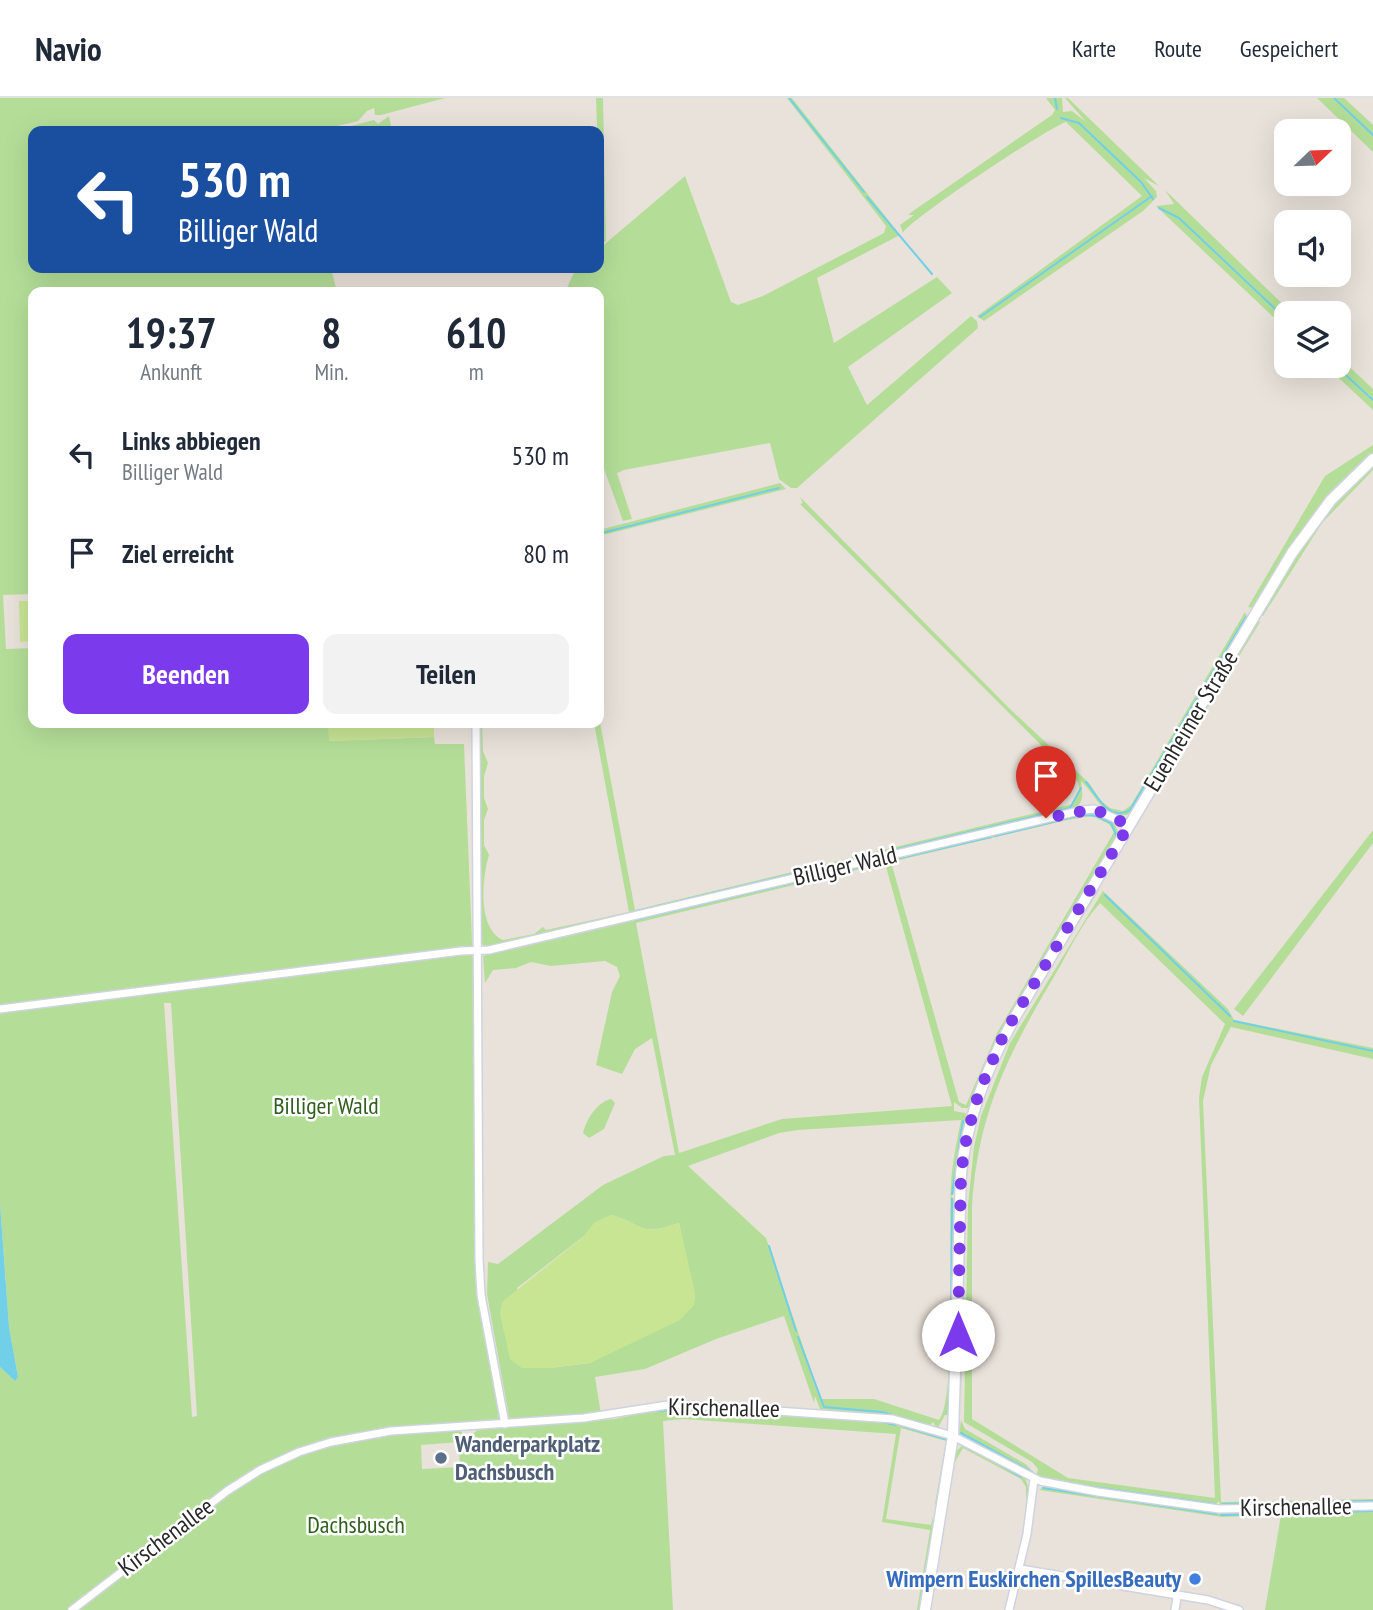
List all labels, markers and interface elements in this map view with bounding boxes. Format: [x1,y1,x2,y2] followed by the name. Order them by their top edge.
[35,27,102,70] text: Navio
[1072,33,1116,64] text: Karte
[1154,33,1202,64] text: Route
[1240,33,1338,64] text: Gespeichert
[1274,119,1351,196] north arrow
[1274,119,1351,378] map controls
[178,147,291,211] text: 530 m
[63,154,154,245] icon: left
[178,209,318,251] text: Billiger Wald
[1274,210,1351,287] button: sound
[1274,301,1351,378] button: layers
[126,305,217,360] text: 19:37
[321,305,341,360] text: 8
[446,305,506,360] text: 610
[140,357,202,386] text: Ankunft
[314,357,348,386] text: Min.
[469,357,484,386] text: m
[122,424,261,457] text: Links abbiegen
[63,436,101,474] icon: left
[511,439,569,472] text: 530 m
[122,457,223,486] text: Billiger Wald
[63,534,101,572] icon: arrive
[122,537,234,570] text: Ziel erreicht
[523,537,569,570] text: 80 m
[63,634,309,714] button: Beenden
[323,634,569,714] button: Teilen
[1136,645,1245,797] street label: Euenheimer Straße
[1016,746,1076,818] pin
[1027,757,1065,795] icon: arrive
[790,839,900,892] street label: Billiger Wald
[273,1090,379,1121] park label: Billiger Wald
[921,1298,995,1372] position arrow
[668,1391,780,1424] street label: Kirschenallee
[454,1428,600,1487] place label: Wanderparkplatz Dachsbusch
[433,1450,449,1466] marker: Wanderparkplatz Dachsbusch
[1240,1490,1352,1523] street label: Kirschenallee
[112,1491,220,1583] street label: Kirschenallee
[307,1509,405,1540] park label: Dachsbusch
[885,1563,1181,1594] place label: Wimpern Euskirchen SpillesBeauty
[1187,1571,1203,1587] marker: Wimpern Euskirchen SpillesBeauty

